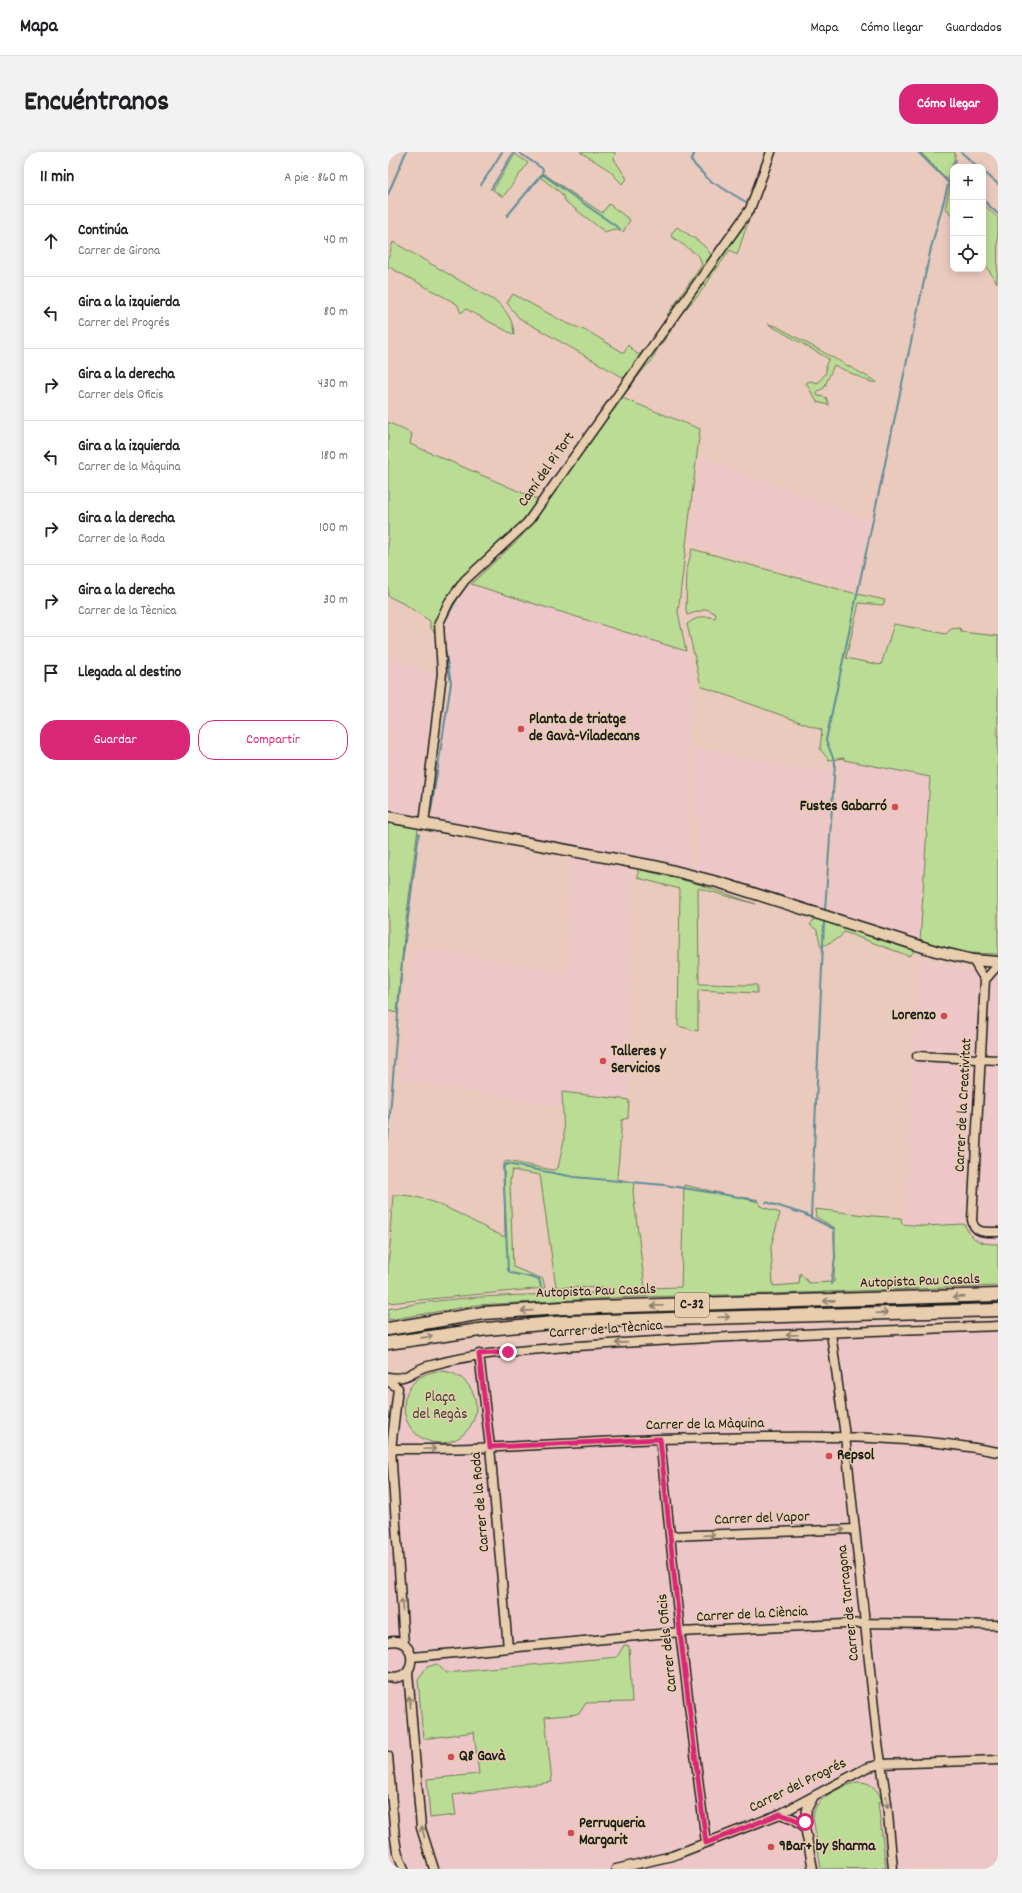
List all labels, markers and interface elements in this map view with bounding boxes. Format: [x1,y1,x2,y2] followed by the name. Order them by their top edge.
[20,14,58,41] text: Mapa
[811,18,838,38] text: Mapa
[860,18,923,38] text: Cómo llegar
[945,18,1002,38] text: Guardados
[24,84,169,124] text: Encuéntranos
[899,84,998,124] button: Cómo llegar
[950,164,986,272] map controls
[950,164,986,200] button: +
[40,166,74,190] text: 11 min
[284,169,348,188] text: A pie · 860 m
[950,200,986,236] button: −
[78,220,128,242] text: Continúa
[40,230,62,252] icon: ahead
[324,231,348,250] text: 40 m
[950,236,986,272] button: locate
[78,242,160,261] text: Carrer de Girona
[78,292,179,314] text: Gira a la izquierda
[40,302,62,324] icon: left
[324,303,348,322] text: 80 m
[78,314,170,333] text: Carrer del Progrés
[78,364,175,386] text: Gira a la derecha
[40,374,62,396] icon: right
[318,375,348,394] text: 430 m
[78,386,164,405] text: Carrer dels Oficis
[513,428,581,512] street label: Camí del Pi Tort
[78,436,179,458] text: Gira a la izquierda
[40,446,62,468] icon: left
[321,447,348,466] text: 180 m
[78,458,181,477] text: Carrer de la Màquina
[78,508,175,530] text: Gira a la derecha
[40,518,62,540] icon: right
[319,519,348,538] text: 100 m
[78,530,165,549] text: Carrer de la Roda
[78,580,175,602] text: Gira a la derecha
[40,590,62,612] icon: right
[323,591,348,610] text: 30 m
[78,602,176,621] text: Carrer de la Tècnica
[40,662,62,684] icon: arrive
[78,662,181,684] text: Llegada al destino
[529,709,640,748] place label: Planta de triatge de Gavà-Viladecans
[40,720,190,760] button: Guardar
[198,720,348,760] button: Compartir
[516,724,526,734] marker: Planta de triatge de Gavà-Viladecans
[800,796,887,818] place label: Fustes Gabarró
[890,802,900,812] marker: Fustes Gabarró
[892,1005,936,1027] place label: Lorenzo
[939,1011,949,1021] marker: Lorenzo
[950,1037,979,1173] street label: Carrer de la Creativitat
[611,1041,667,1080] place label: Talleres y Servicios
[598,1056,608,1066] marker: Talleres y Servicios
[860,1269,980,1295] street label: Autopista Pau Casals
[536,1279,656,1305] street label: Autopista Pau Casals
[675,1293,709,1317] road number: C-32
[953,1293,966,1300] one-way arrow
[823,1297,836,1304] one-way arrow
[651,1302,664,1309] one-way arrow
[521,1307,534,1314] one-way arrow
[875,1309,888,1317] one-way arrow
[717,1314,730,1321] one-way arrow
[549,1315,664,1345] street label: Carrer de la Tècnica
[786,1331,799,1339] one-way arrow
[420,1333,433,1341] one-way arrow
[615,1339,628,1346] one-way arrow
[499,1343,517,1361] route end
[413,1387,467,1426] park label: Plaça del Regàs
[646,1413,765,1437] street label: Carrer de la Màquina
[423,1445,436,1453] one-way arrow
[837,1445,875,1467] place label: Repsol
[466,1450,496,1553] street label: Carrer de la Roda
[824,1451,834,1461] marker: Repsol
[714,1506,810,1532] street label: Carrer del Vapor
[832,1526,845,1534] one-way arrow
[702,1531,715,1538] one-way arrow
[832,1543,866,1662] street label: Carrer de Tarragona
[652,1593,684,1693] street label: Carrer dels Oficis
[398,1599,405,1612] one-way arrow
[696,1601,809,1629] street label: Carrer de la Ciència
[406,1696,414,1709] one-way arrow
[459,1746,506,1768] place label: Q8 Gavà
[446,1752,456,1762] marker: Q8 Gavà
[746,1753,850,1819] street label: Carrer del Progrés
[883,1795,891,1808] one-way arrow
[579,1813,646,1852] place label: Perruqueria Margarit
[796,1813,814,1831] route start
[418,1825,426,1838] one-way arrow
[566,1828,576,1838] marker: Perruqueria Margarit
[779,1836,876,1858] place label: 9Bar+ by Sharma
[766,1842,776,1852] marker: 9Bar+ by Sharma

